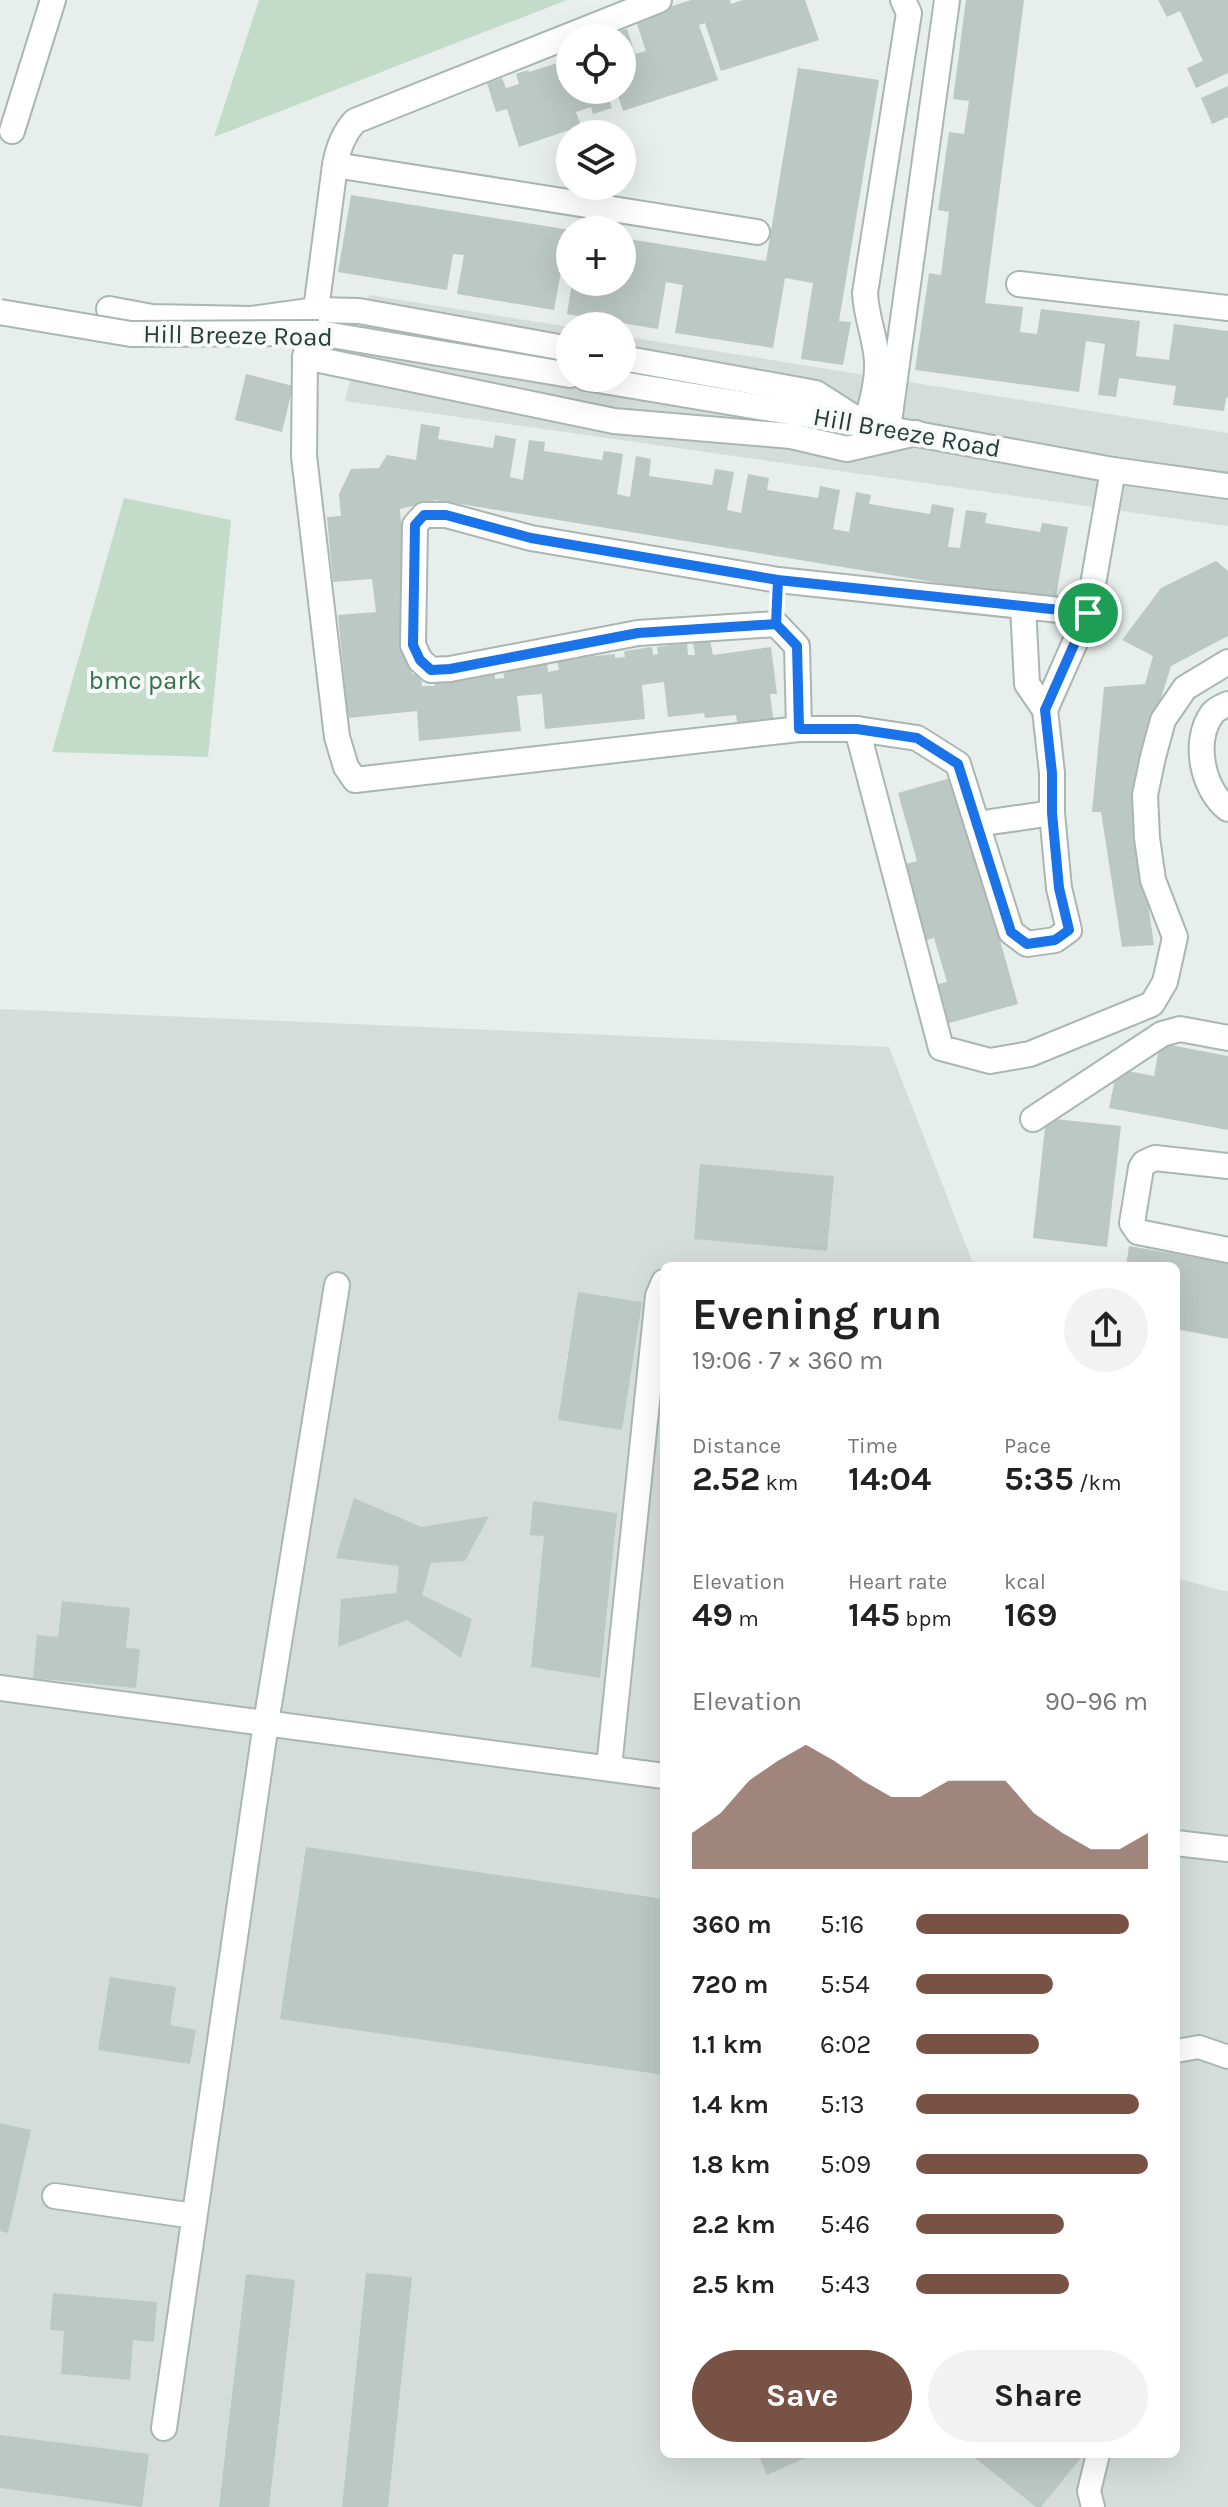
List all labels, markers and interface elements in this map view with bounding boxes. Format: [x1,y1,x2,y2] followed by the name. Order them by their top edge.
[556,24,636,392] map controls
[556,24,636,104] button: locate
[556,120,636,200] button: layers
[556,216,636,296] button: +
[556,312,636,392] button: −
[143,318,333,353] street label: Hill Breeze Road
[811,401,1003,464] street label: Hill Breeze Road
[1054,579,1122,647] pin
[1066,591,1110,635] icon: arrive
[89,665,201,696] park label: bmc park
[1064,1288,1148,1372] button: share
[692,1289,942,1340] text: Evening run
[692,1345,883,1376] text: 19:06 · 7 × 360 m
[692,1433,781,1459] text: Distance
[848,1433,897,1459] text: Time
[1004,1433,1051,1459] text: Pace
[692,1459,760,1499] text: 2.52
[848,1459,931,1499] text: 14:04
[1004,1459,1074,1499] text: 5:35
[760,1470,798,1496] text: km
[1074,1470,1122,1496] text: /km
[692,1569,785,1595] text: Elevation
[848,1569,947,1595] text: Heart rate
[1004,1569,1046,1595] text: kcal
[692,1595,733,1635] text: 49
[848,1595,900,1635] text: 145
[1004,1595,1058,1635] text: 169
[733,1606,759,1632] text: m
[900,1606,952,1632] text: bpm
[692,1686,802,1717] text: Elevation
[1045,1686,1148,1717] text: 90–96 m
[692,1909,772,1940] text: 360 m
[820,1909,864,1940] text: 5:16
[692,1969,768,2000] text: 720 m
[820,1969,870,2000] text: 5:54
[692,2029,763,2060] text: 1.1 km
[820,2029,871,2060] text: 6:02
[692,2089,769,2120] text: 1.4 km
[820,2089,865,2120] text: 5:13
[692,2149,770,2180] text: 1.8 km
[820,2149,871,2180] text: 5:09
[692,2209,776,2240] text: 2.2 km
[820,2209,870,2240] text: 5:46
[692,2269,775,2300] text: 2.5 km
[820,2269,871,2300] text: 5:43
[692,2350,912,2442] button: Save
[928,2350,1148,2442] button: Share

